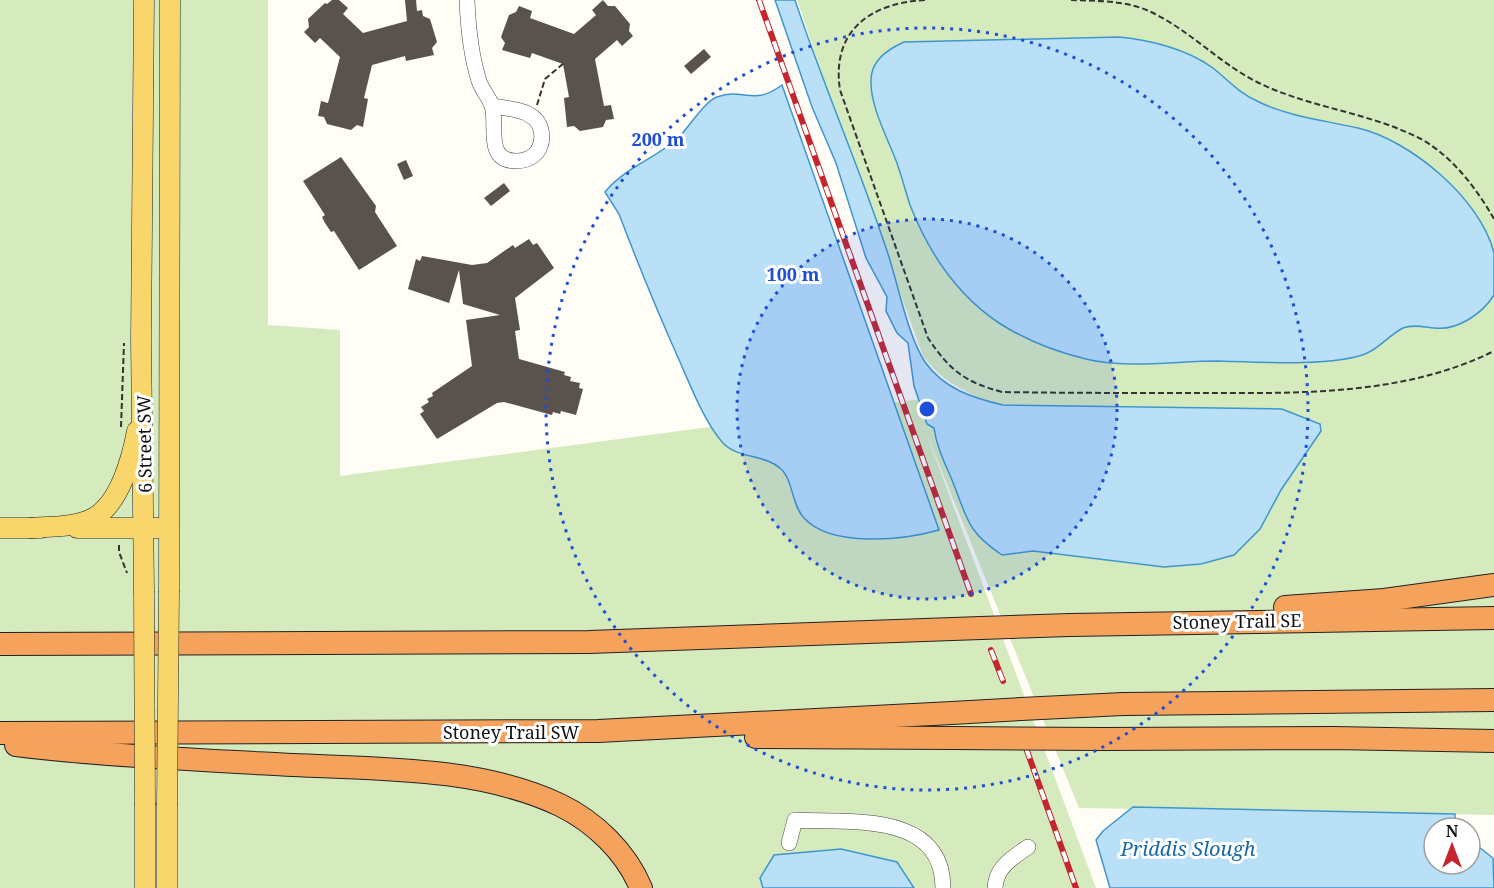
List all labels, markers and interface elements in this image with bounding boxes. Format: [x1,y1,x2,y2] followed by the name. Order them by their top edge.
[632,127,685,151] text: 200 m
[767,262,820,286] text: 100 m
[131,395,157,493] street label: 6 Street SW
[917,399,937,419] centre of rings
[1172,608,1302,634] street label: Stoney Trail SE
[443,720,579,744] street label: Stoney Trail SW
[1422,816,1482,876] north arrow
[1446,820,1459,842] text: N
[1119,835,1256,862] water label: Priddis Slough

